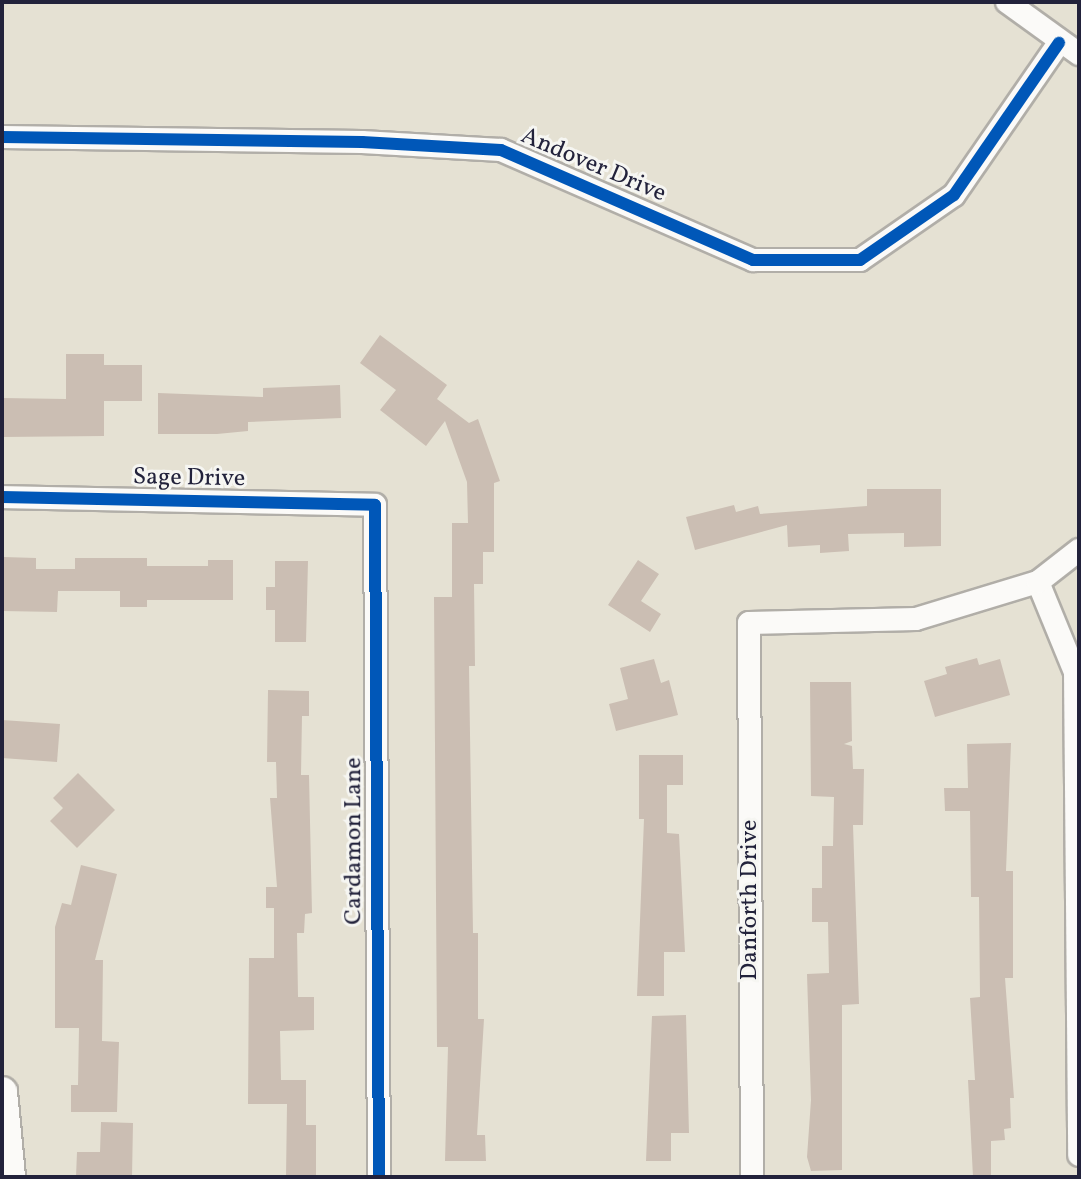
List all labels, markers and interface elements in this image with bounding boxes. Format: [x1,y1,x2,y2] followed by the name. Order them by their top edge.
[516,123,670,209] street label: Andover Drive
[133,464,245,494] street label: Sage Drive
[341,757,369,925] street label: Cardamon Lane
[737,820,765,980] street label: Danforth Drive

